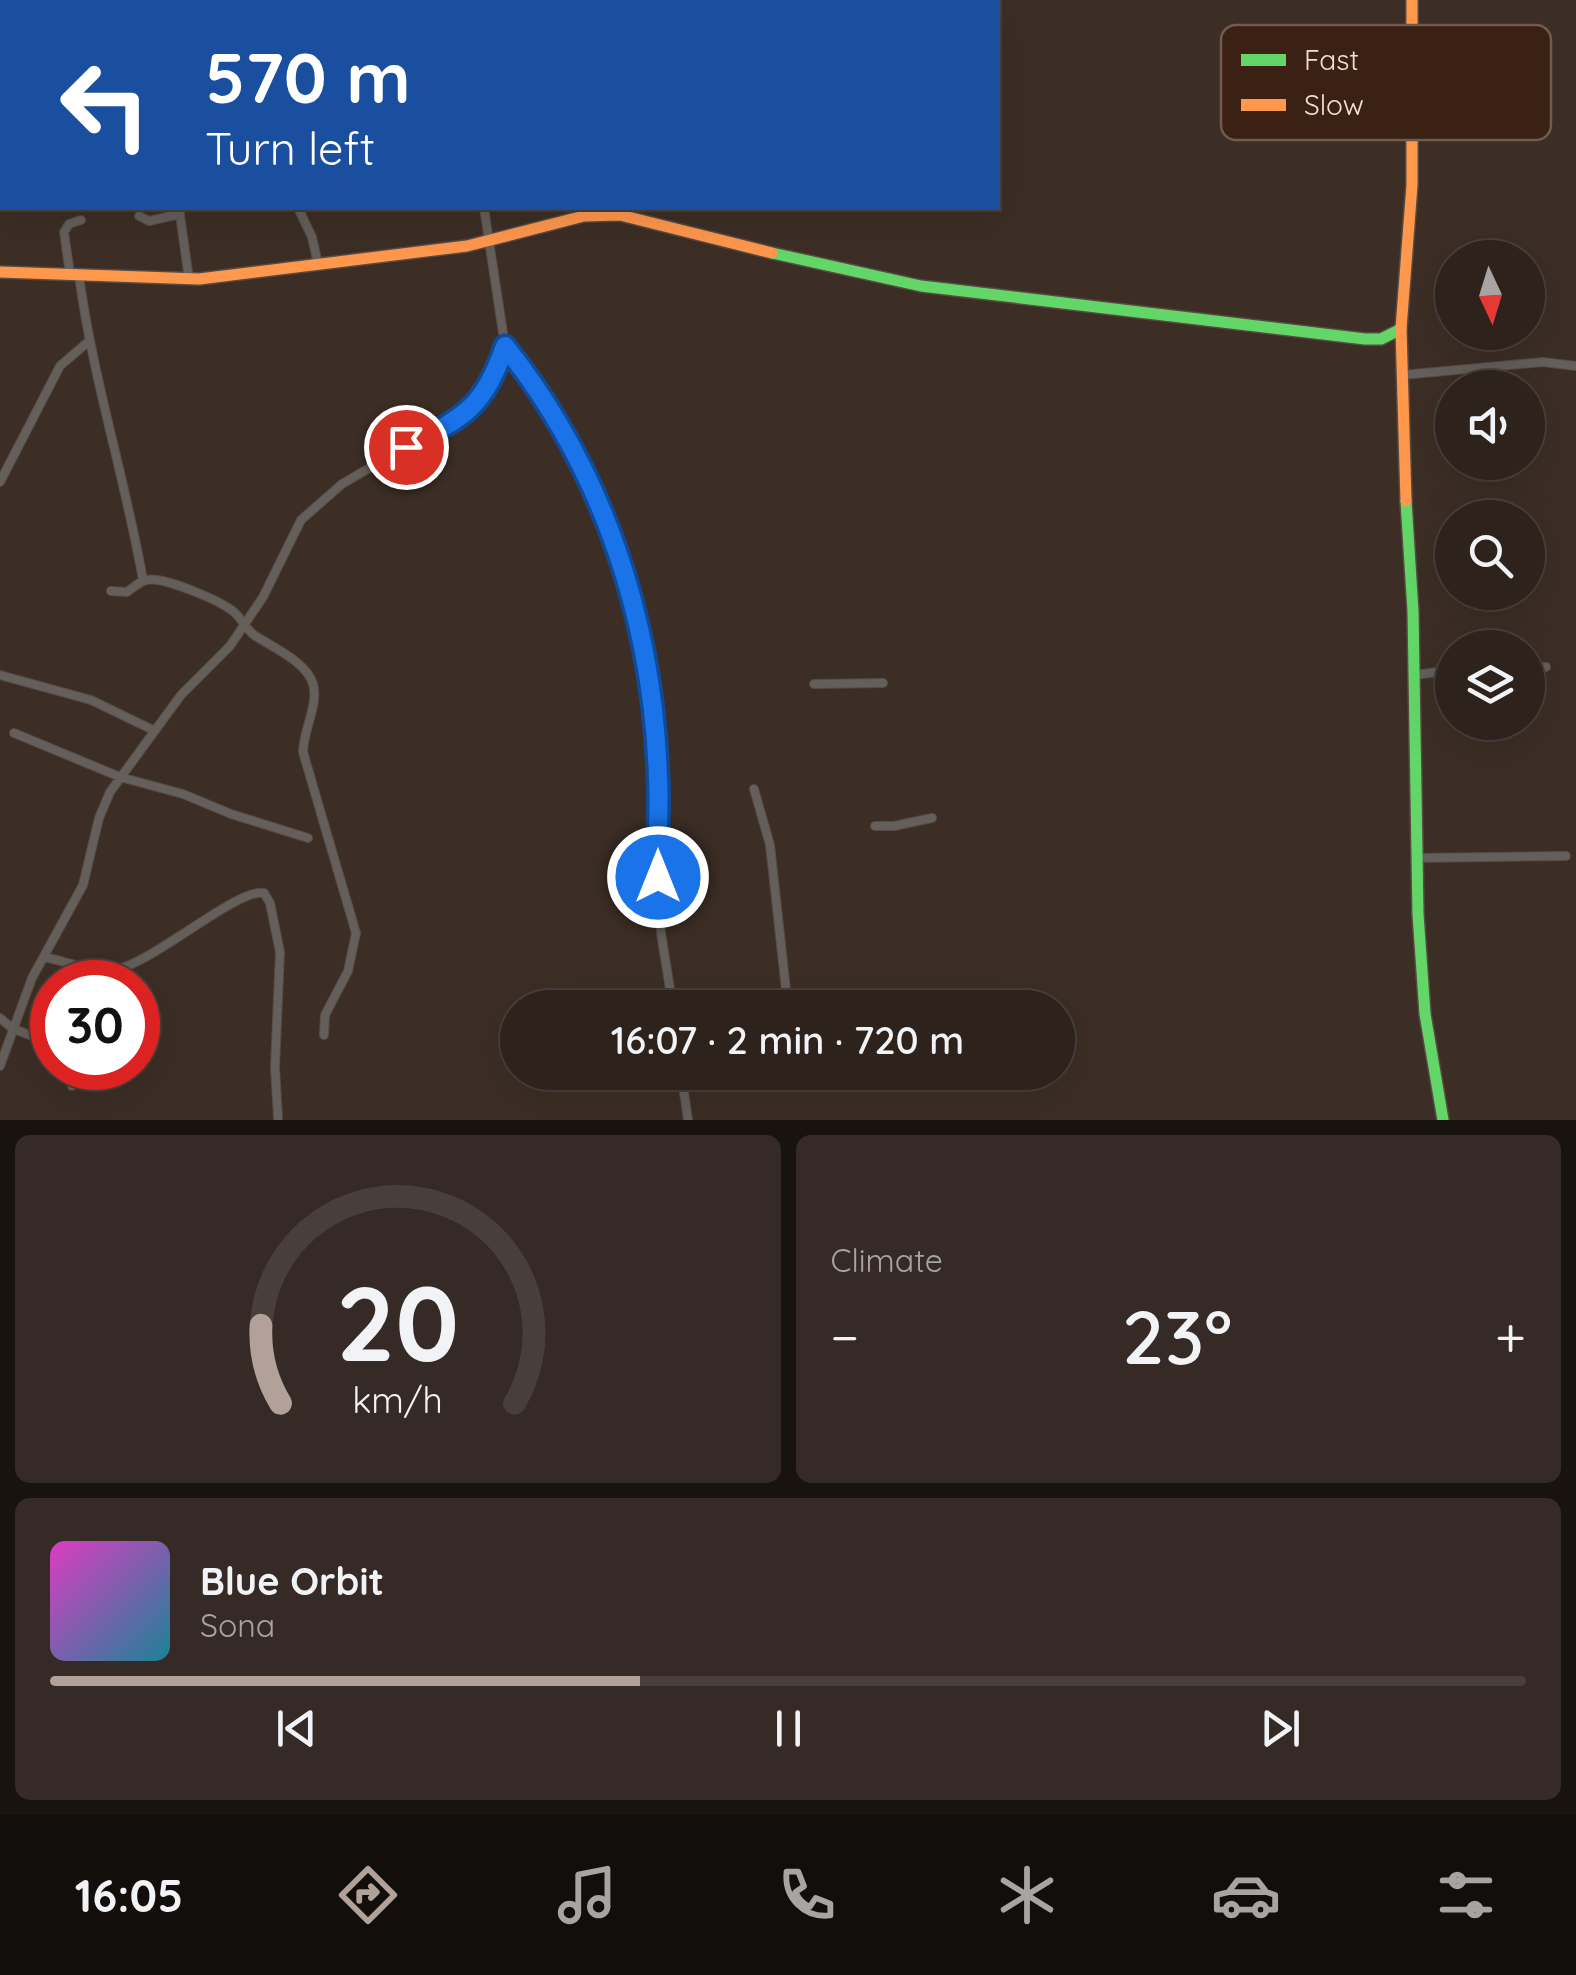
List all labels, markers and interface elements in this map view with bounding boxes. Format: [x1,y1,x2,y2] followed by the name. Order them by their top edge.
[1221,25,1551,140] legend
[205,33,411,121] text: 570 m
[40,40,170,170] icon: left
[1304,42,1359,77] text: Fast
[1304,87,1364,122] text: Slow
[205,120,375,176] text: Turn left
[1435,240,1545,350] north arrow
[1435,240,1545,740] map controls
[1435,370,1545,480] button: sound
[364,405,449,490] pin
[379,420,434,475] icon: arrive
[1435,500,1545,610] button: search
[1435,630,1545,740] button: layers
[606,825,710,929] position arrow
[30,960,160,1090] speed limit sign: 30
[611,1016,964,1064] text: 16:07 · 2 min · 720 m
[831,1240,943,1280] text: Climate
[336,1257,459,1387] text: 20
[1122,1289,1232,1383] text: 23°
[831,1302,859,1371] text: −
[1495,1302,1526,1371] text: +
[352,1377,443,1422] text: km/h
[200,1557,384,1605] text: Blue Orbit
[200,1605,275,1645] text: Sona
[269,1701,324,1756] icon: previous
[761,1701,816,1756] icon: pause
[1253,1701,1308,1756] icon: next
[333,1860,403,1930] icon: directions
[552,1860,622,1930] icon: music
[772,1860,842,1930] icon: phone
[992,1860,1062,1930] icon: climate
[1211,1860,1281,1930] icon: car
[1431,1860,1501,1930] icon: filters
[75,1867,183,1923] text: 16:05

